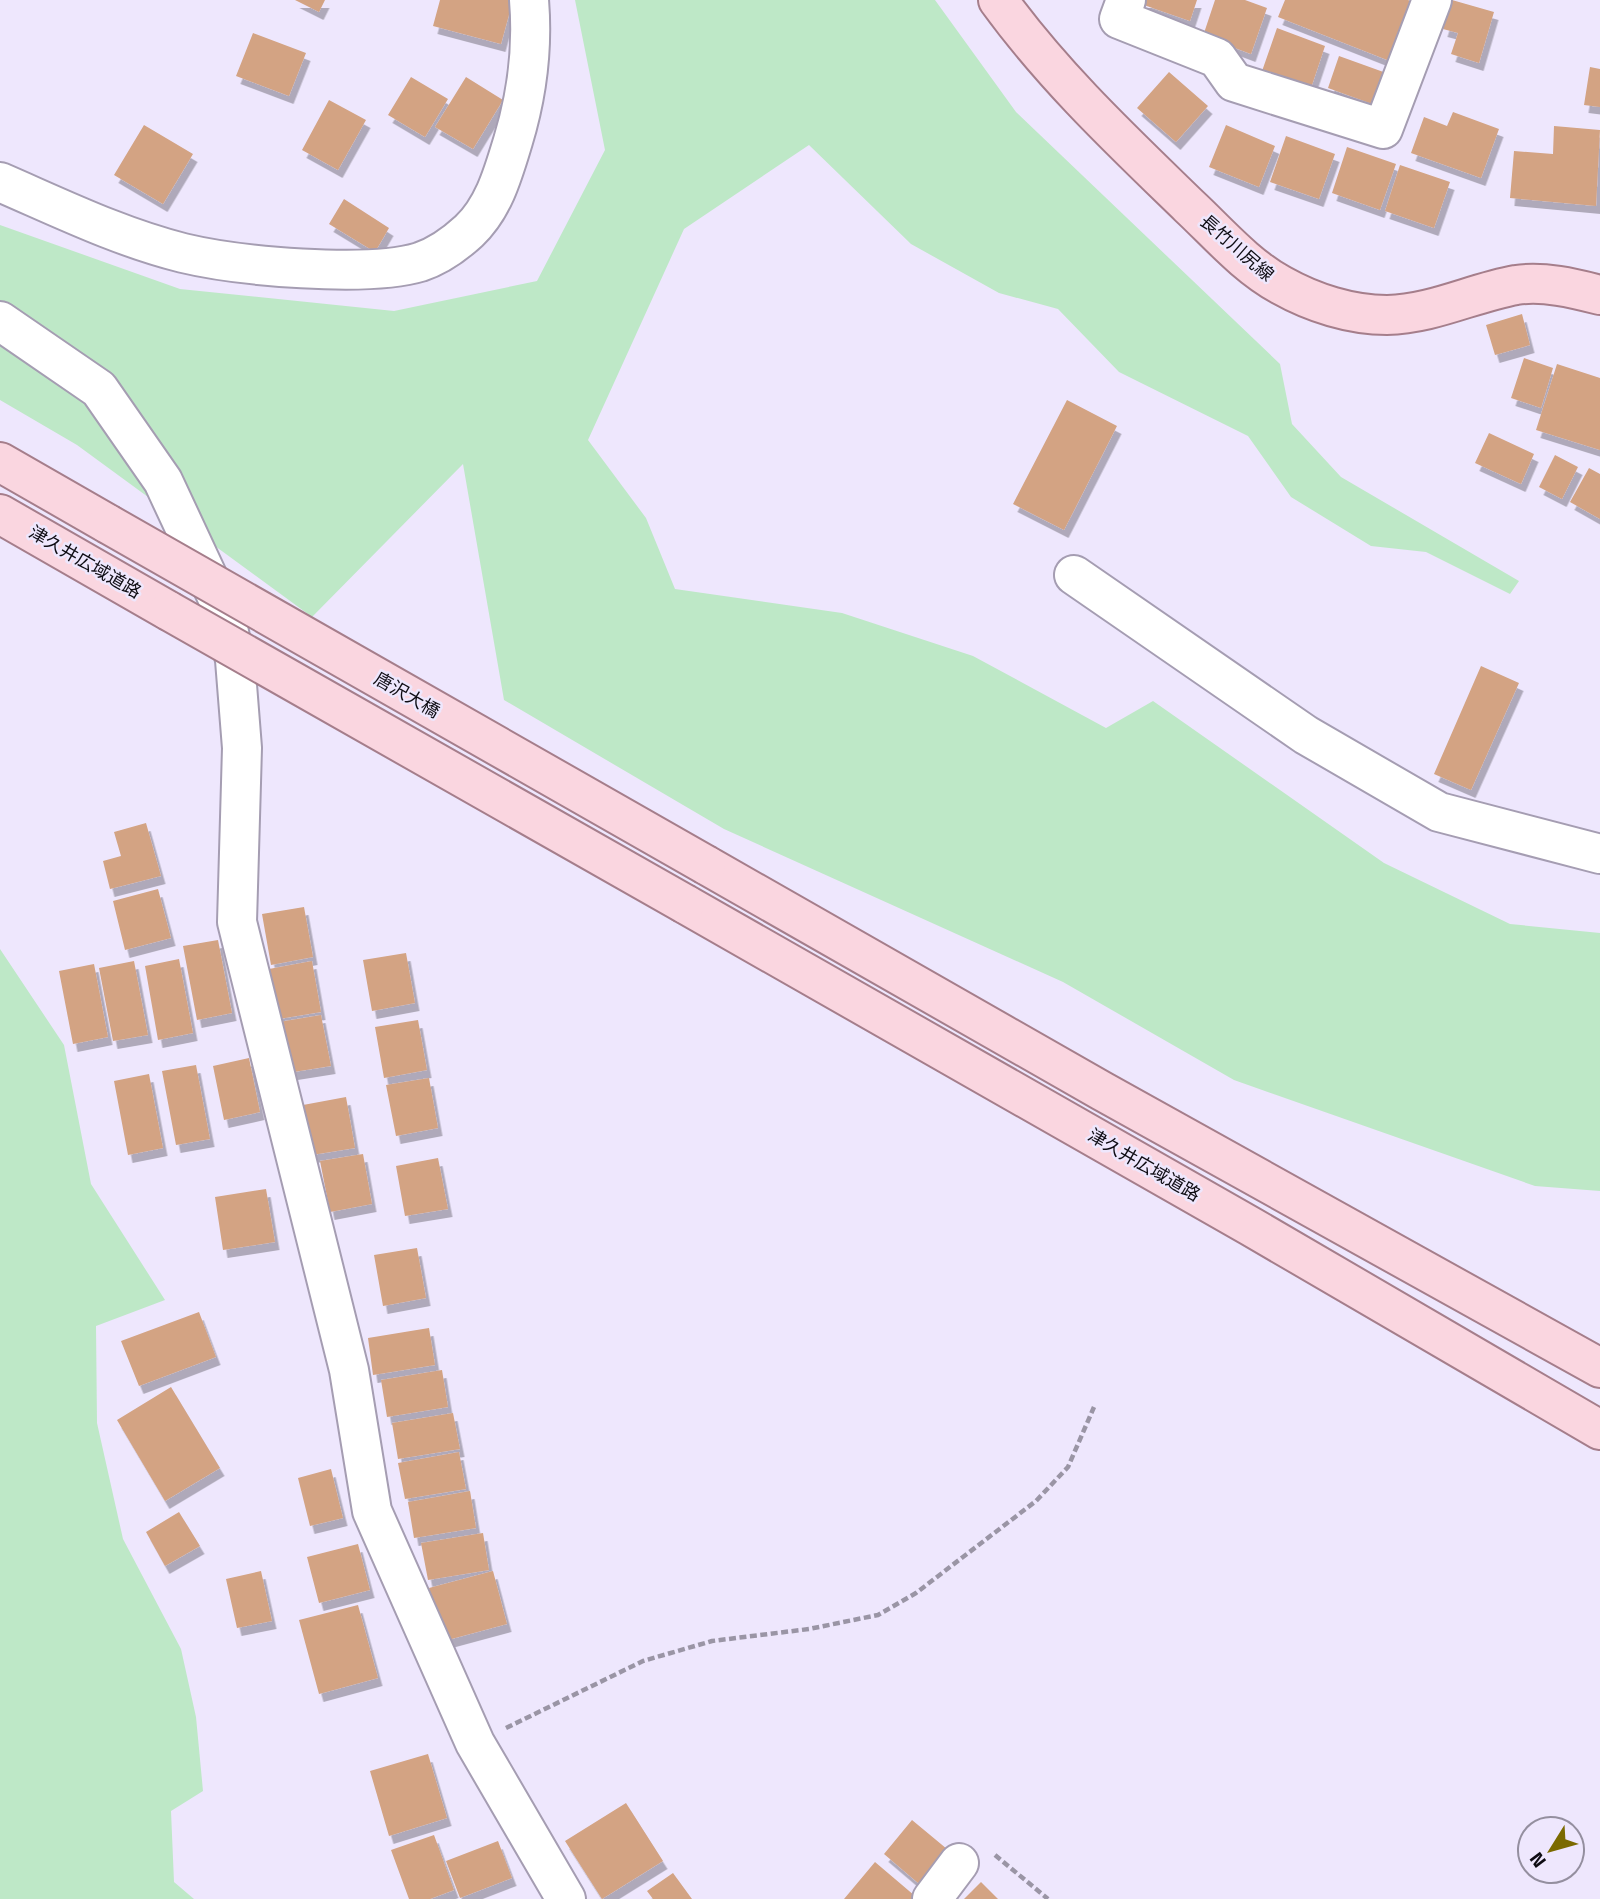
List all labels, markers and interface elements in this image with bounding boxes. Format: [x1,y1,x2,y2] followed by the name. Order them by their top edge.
[1195,208,1280,287] street label: 長竹川尻線
[24,518,147,605] street label: 津久井広域道路
[369,665,445,724] street label: 唐沢大橋
[1083,1121,1206,1208] street label: 津久井広域道路
[1516,1815,1586,1885] north arrow
[1521,1847,1553,1875] text: N

